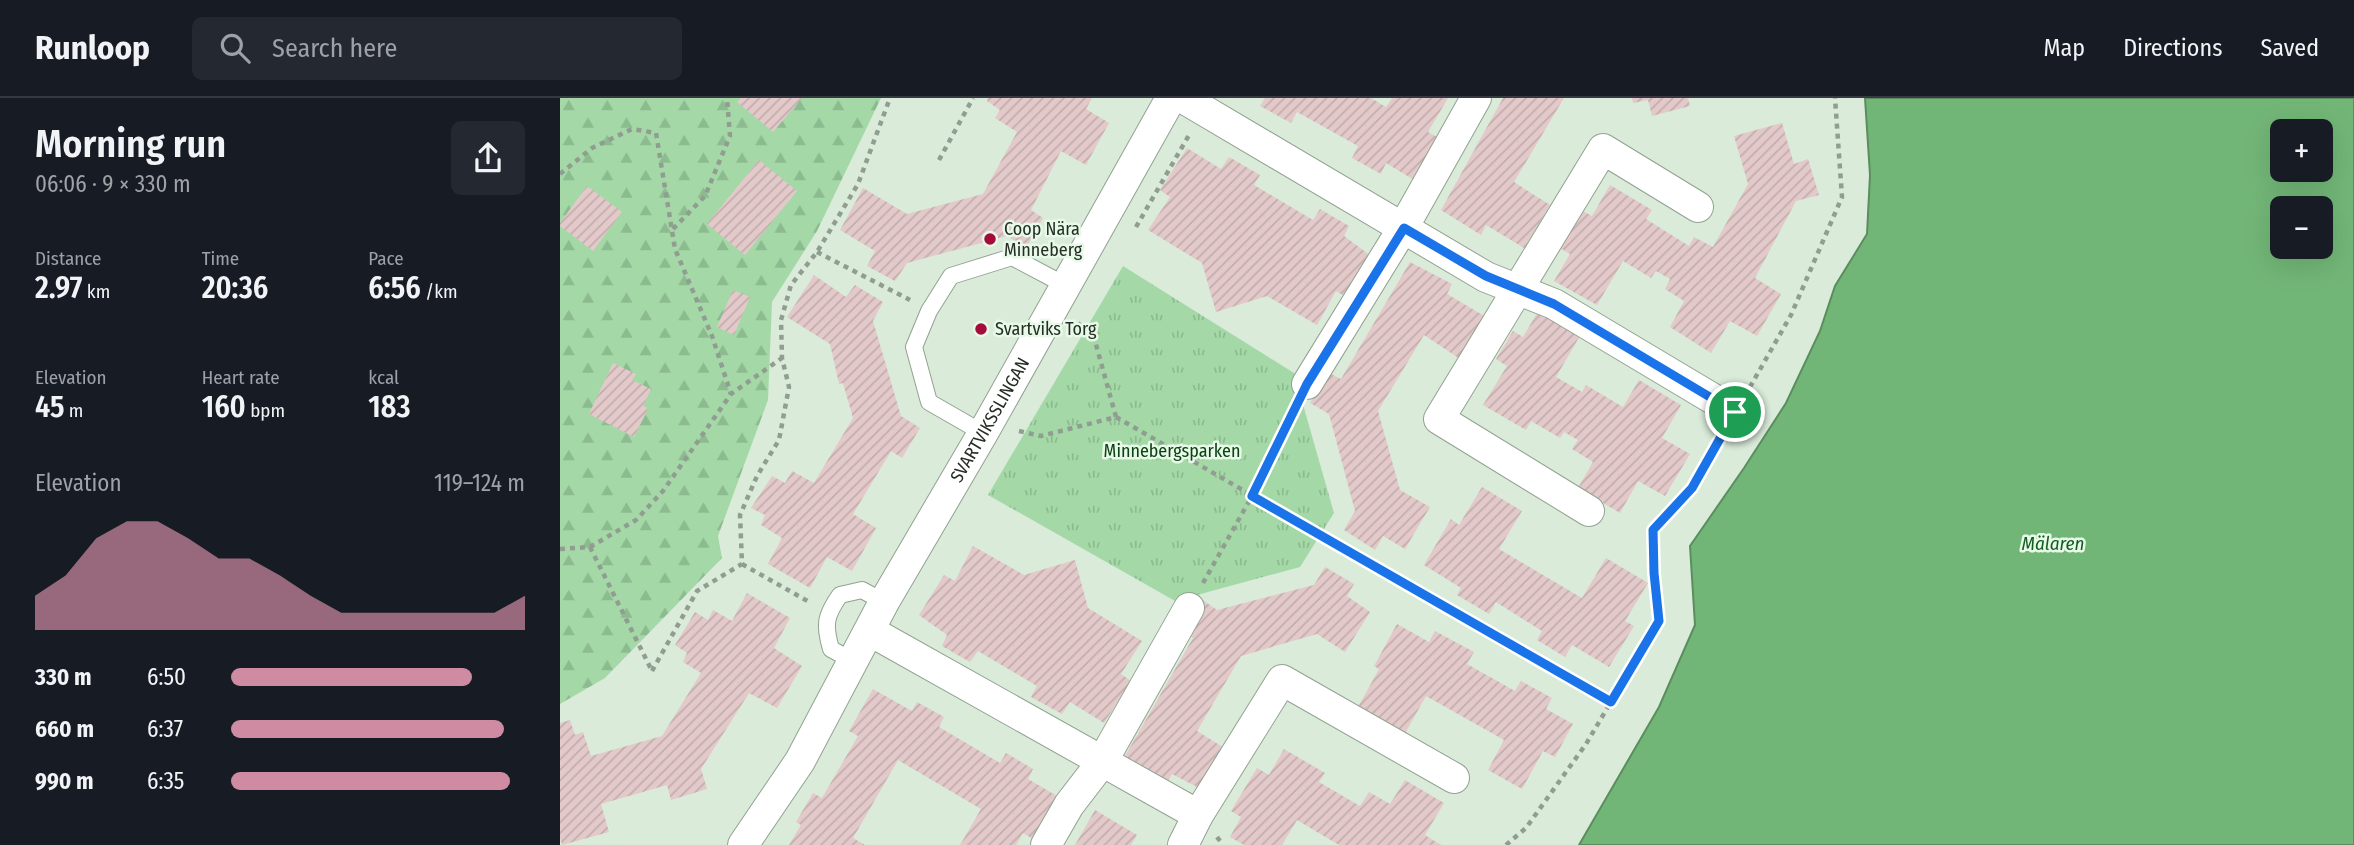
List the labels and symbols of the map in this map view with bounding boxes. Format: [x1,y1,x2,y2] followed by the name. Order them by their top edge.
[1004,218,1083,261] place label: Coop Nära Minneberg
[982,231,998,247] marker: Coop Nära Minneberg
[995,318,1097,340] place label: Svartviks Torg
[973,321,989,337] marker: Svartviks Torg
[946,354,1034,486] street label: SVARTVIKSSLINGAN
[1705,382,1765,442] pin
[1104,440,1240,462] park label: Minnebergsparken
[2021,532,2085,555] water label: Mälaren

